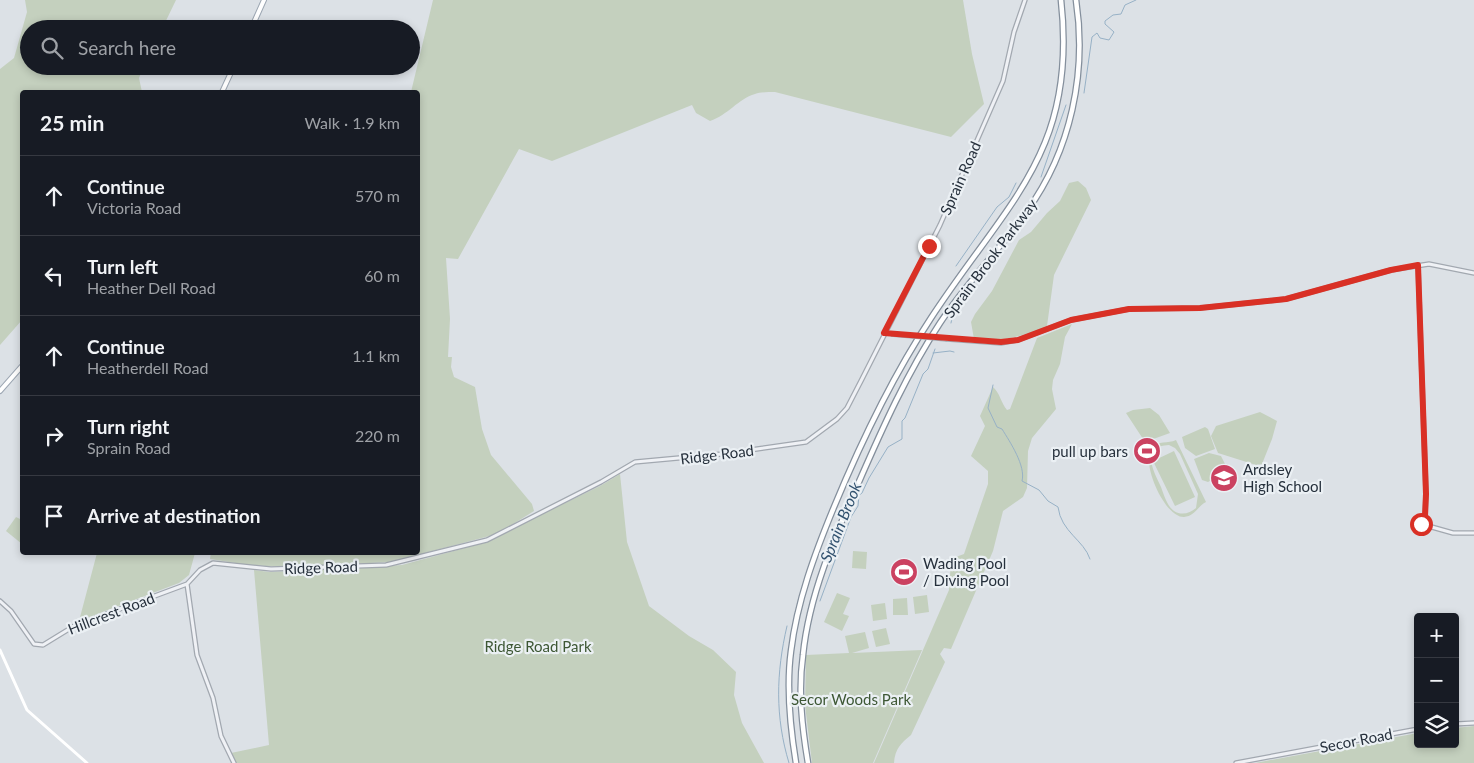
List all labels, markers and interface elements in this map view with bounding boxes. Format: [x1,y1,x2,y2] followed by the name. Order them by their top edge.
[20,20,420,75] search box
[38,34,66,62] icon: search
[78,36,176,59] text: Search here
[40,110,104,135] text: 25 min
[304,113,400,132] text: Walk · 1.9 km
[936,139,984,217] street label: Sprain Road
[87,175,165,198] text: Continue
[40,182,68,210] icon: ahead
[355,186,400,205] text: 570 m
[939,195,1041,321] street label: Sprain Brook Parkway
[87,198,181,217] text: Victoria Road
[918,235,941,258] route end
[87,255,158,278] text: Turn left
[40,262,68,290] icon: left
[364,266,400,285] text: 60 m
[87,278,216,297] text: Heather Dell Road
[87,335,165,358] text: Continue
[40,342,68,370] icon: ahead
[352,346,400,365] text: 1.1 km
[87,358,208,377] text: Heatherdell Road
[87,415,169,438] text: Turn right
[40,422,68,450] icon: right
[355,426,400,445] text: 220 m
[1132,436,1162,466] sports icon: pull up bars
[87,438,170,457] text: Sprain Road
[679,441,755,467] street label: Ridge Road
[1052,442,1128,460] place label: pull up bars
[1243,460,1322,495] place label: Ardsley High School
[1209,463,1239,493] school or university icon: Ardsley High School
[815,479,865,565] water label: Sprain Brook
[40,502,68,530] icon: arrive
[87,504,260,527] text: Arrive at destination
[1410,513,1433,536] route start
[923,554,1009,589] place label: Wading Pool / Diving Pool
[284,557,358,577] street label: Ridge Road
[889,557,919,587] sports icon: Wading Pool / Diving Pool
[65,588,157,638] street label: Hillcrest Road
[1414,613,1459,748] map controls
[1414,613,1459,658] button: +
[484,637,592,655] park label: Ridge Road Park
[1414,658,1459,703] button: −
[791,690,911,708] park label: Secor Woods Park
[1414,703,1459,748] button: layers
[1318,724,1394,756] street label: Secor Road

